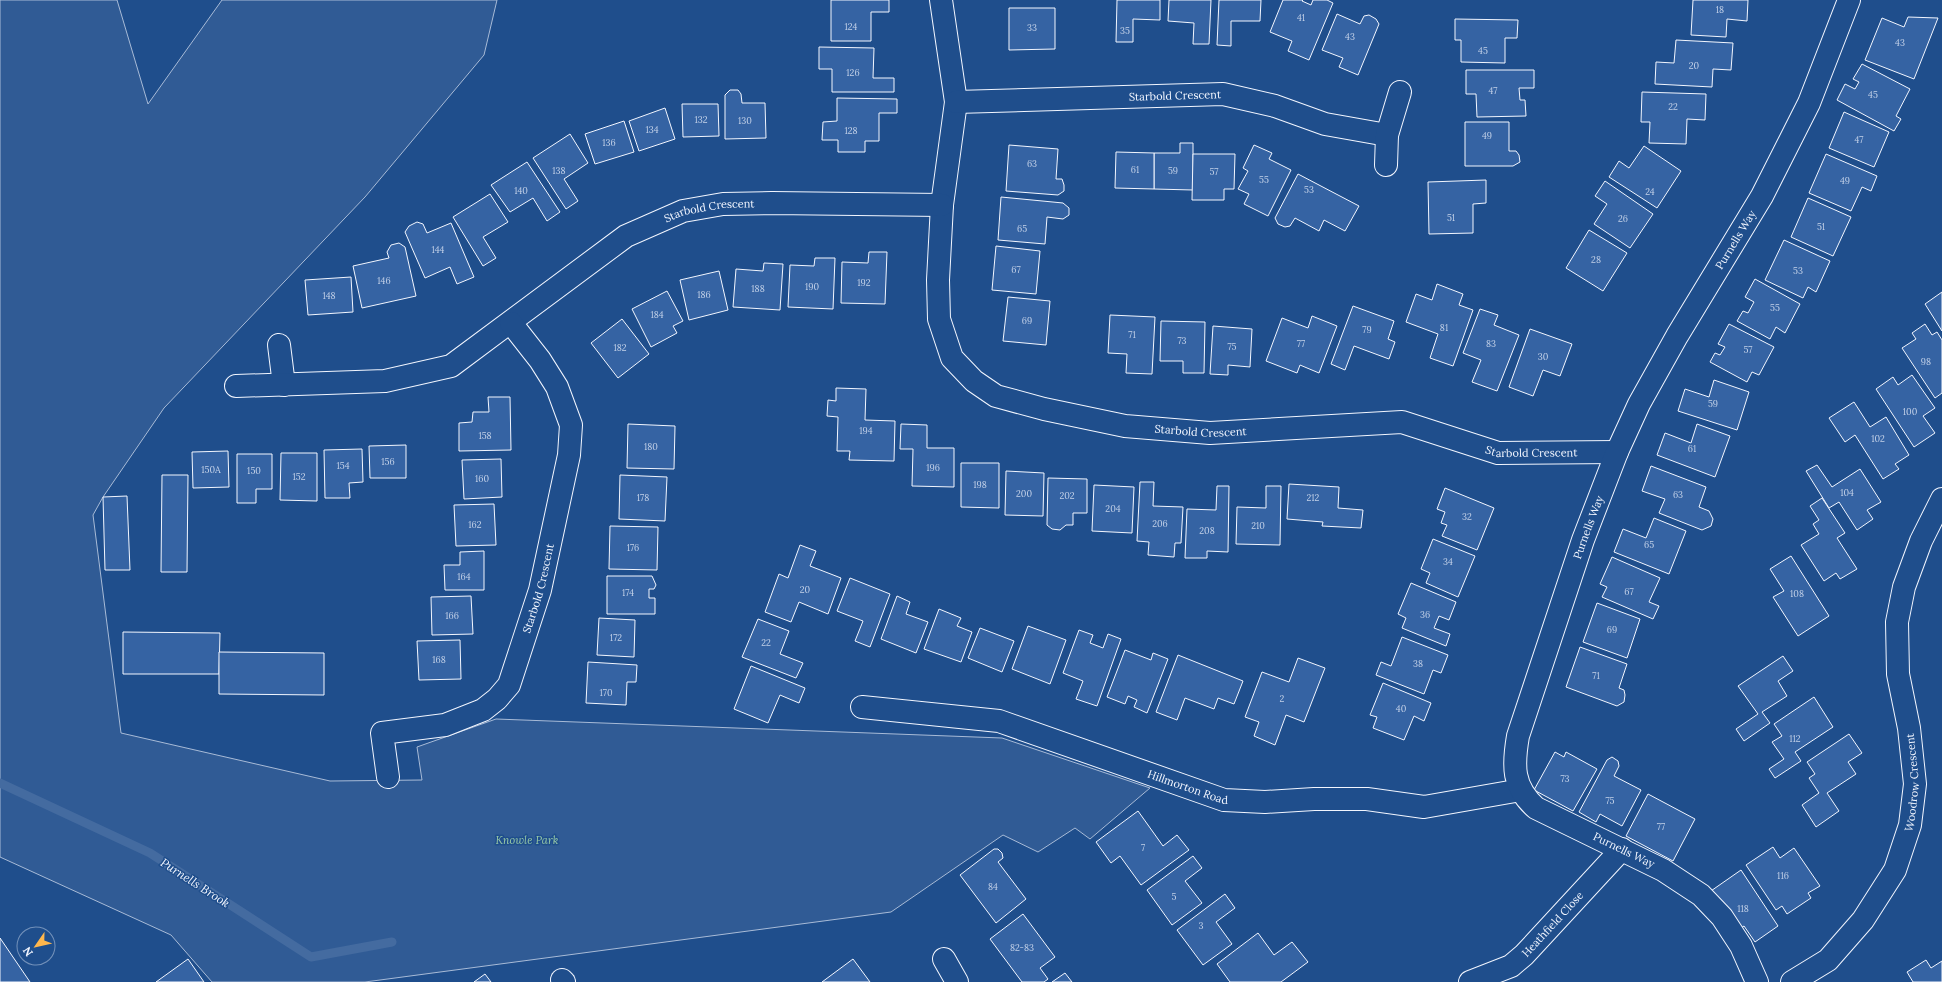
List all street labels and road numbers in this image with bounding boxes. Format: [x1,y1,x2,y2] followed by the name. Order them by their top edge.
[1129,87,1222,104] street label: Starbold Crescent
[662,196,755,226] street label: Starbold Crescent
[1712,207,1759,272] street label: Purnells Way
[1154,421,1248,440] street label: Starbold Crescent
[1484,442,1578,460] street label: Starbold Crescent
[1570,493,1607,561] street label: Purnells Way
[519,542,557,635] street label: Starbold Crescent
[1901,732,1922,833] street label: Woodrow Crescent
[1146,767,1229,807] street label: Hillmorton Road
[1591,829,1657,871] street label: Purnells Way
[1519,888,1586,960] street label: Heathfield Close

